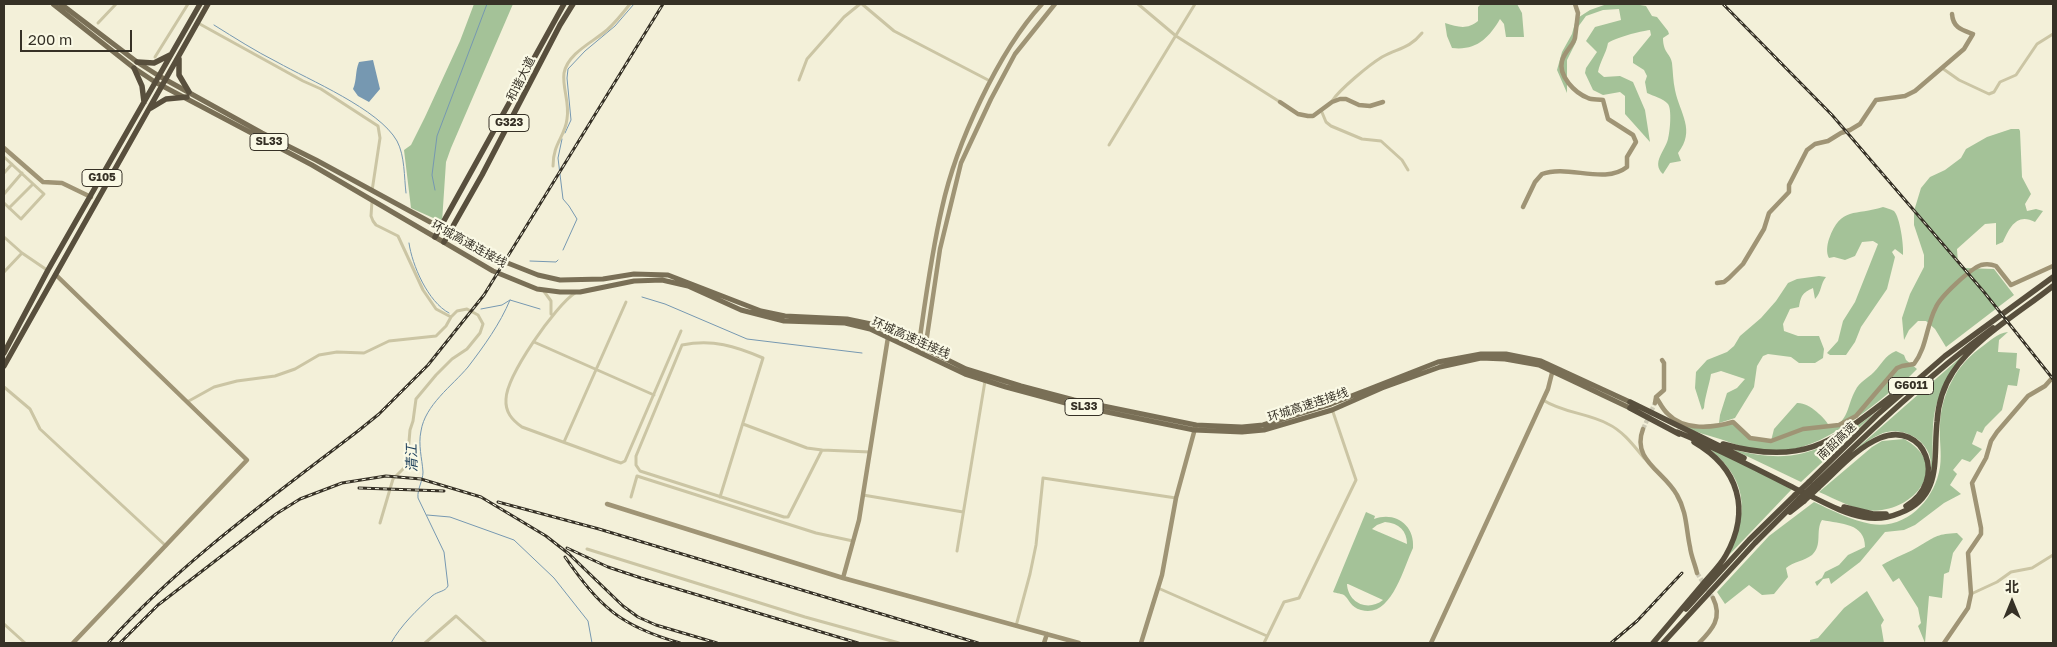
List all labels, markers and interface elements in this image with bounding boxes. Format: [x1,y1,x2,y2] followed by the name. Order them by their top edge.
[22,20,135,52] scale bar
[28,30,72,48] text: 200 m
[504,54,538,104] street label: 和谐大道
[489,115,529,132] road number: G323
[250,134,288,150] road number: SL33
[82,170,122,187] road number: G105
[429,217,509,271] street label: 环城高速连接线
[870,314,952,362] street label: 环城高速连接线
[1888,378,1934,394] road number: G6011
[1266,385,1350,425] street label: 环城高速连接线
[1065,398,1103,416] road number: SL33
[1815,419,1859,463] street label: 南韶高速
[403,444,421,472] water label: 清江
[1987,577,2037,627] north arrow
[2005,578,2019,595] text: 北

